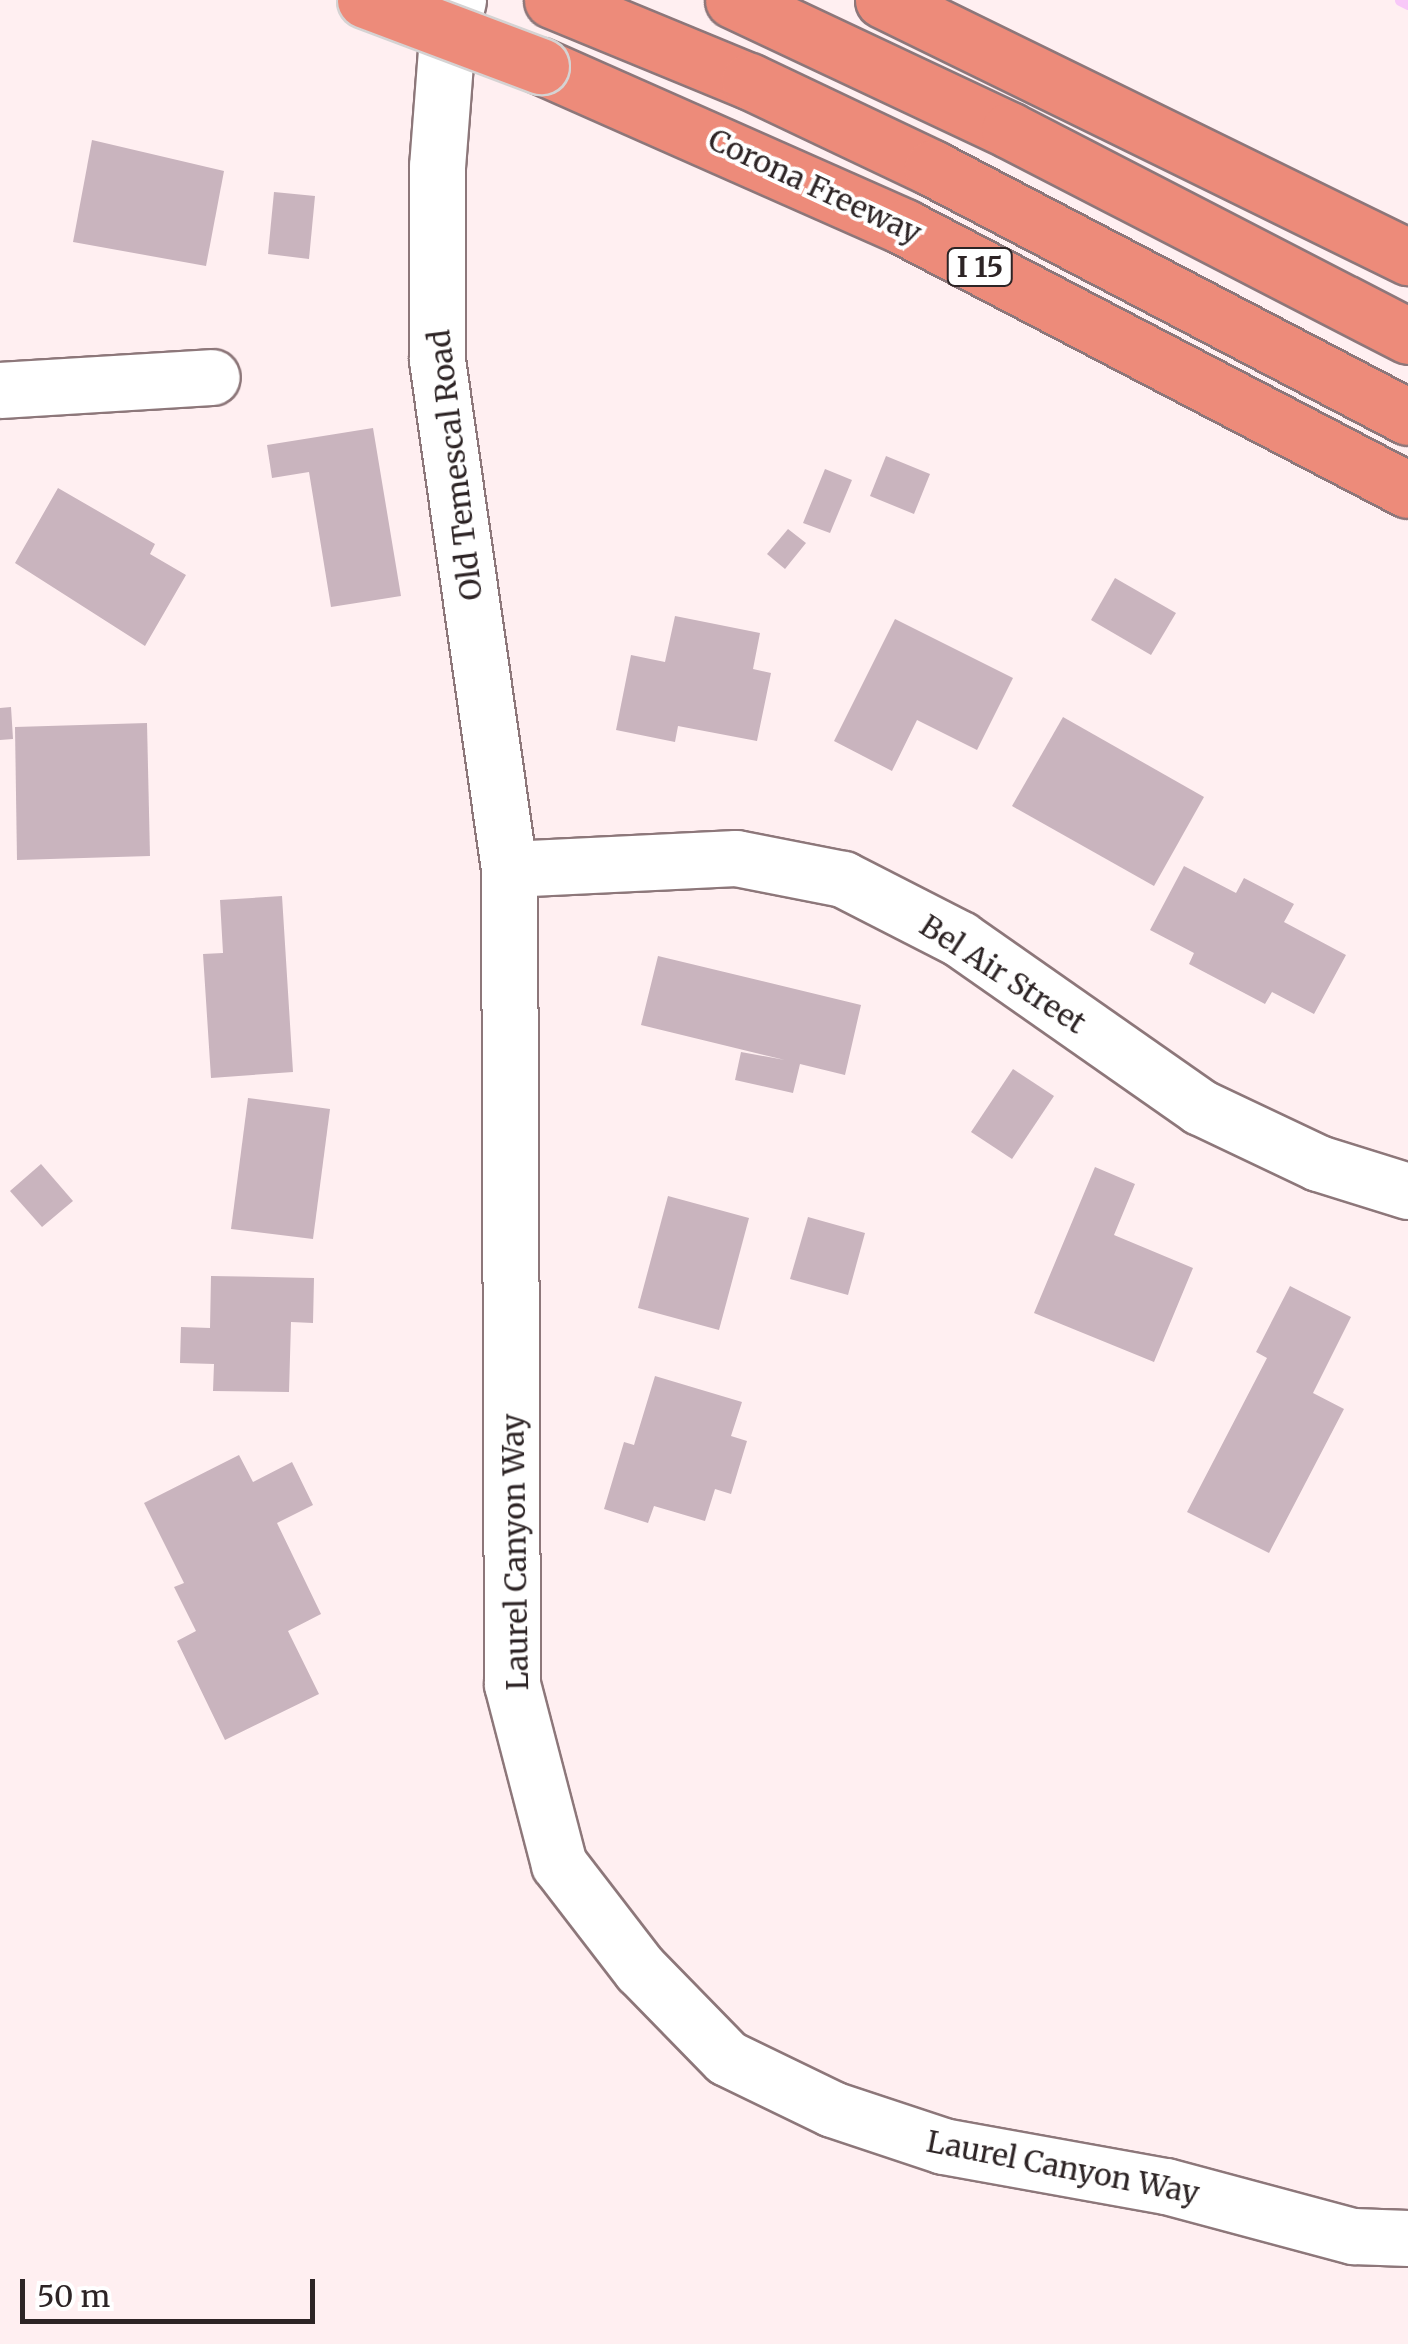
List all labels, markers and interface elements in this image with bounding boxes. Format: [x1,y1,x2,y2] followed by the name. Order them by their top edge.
[703,121,927,251] street label: Corona Freeway
[945,244,1015,290] road number: I 15
[421,328,489,602] street label: Old Temescal Road
[913,907,1093,1041] street label: Bel Air Street
[495,1413,535,1691] street label: Laurel Canyon Way
[924,2123,1202,2211] street label: Laurel Canyon Way
[25,2259,320,2321] scale bar
[37,2277,110,2315] text: 50 m

